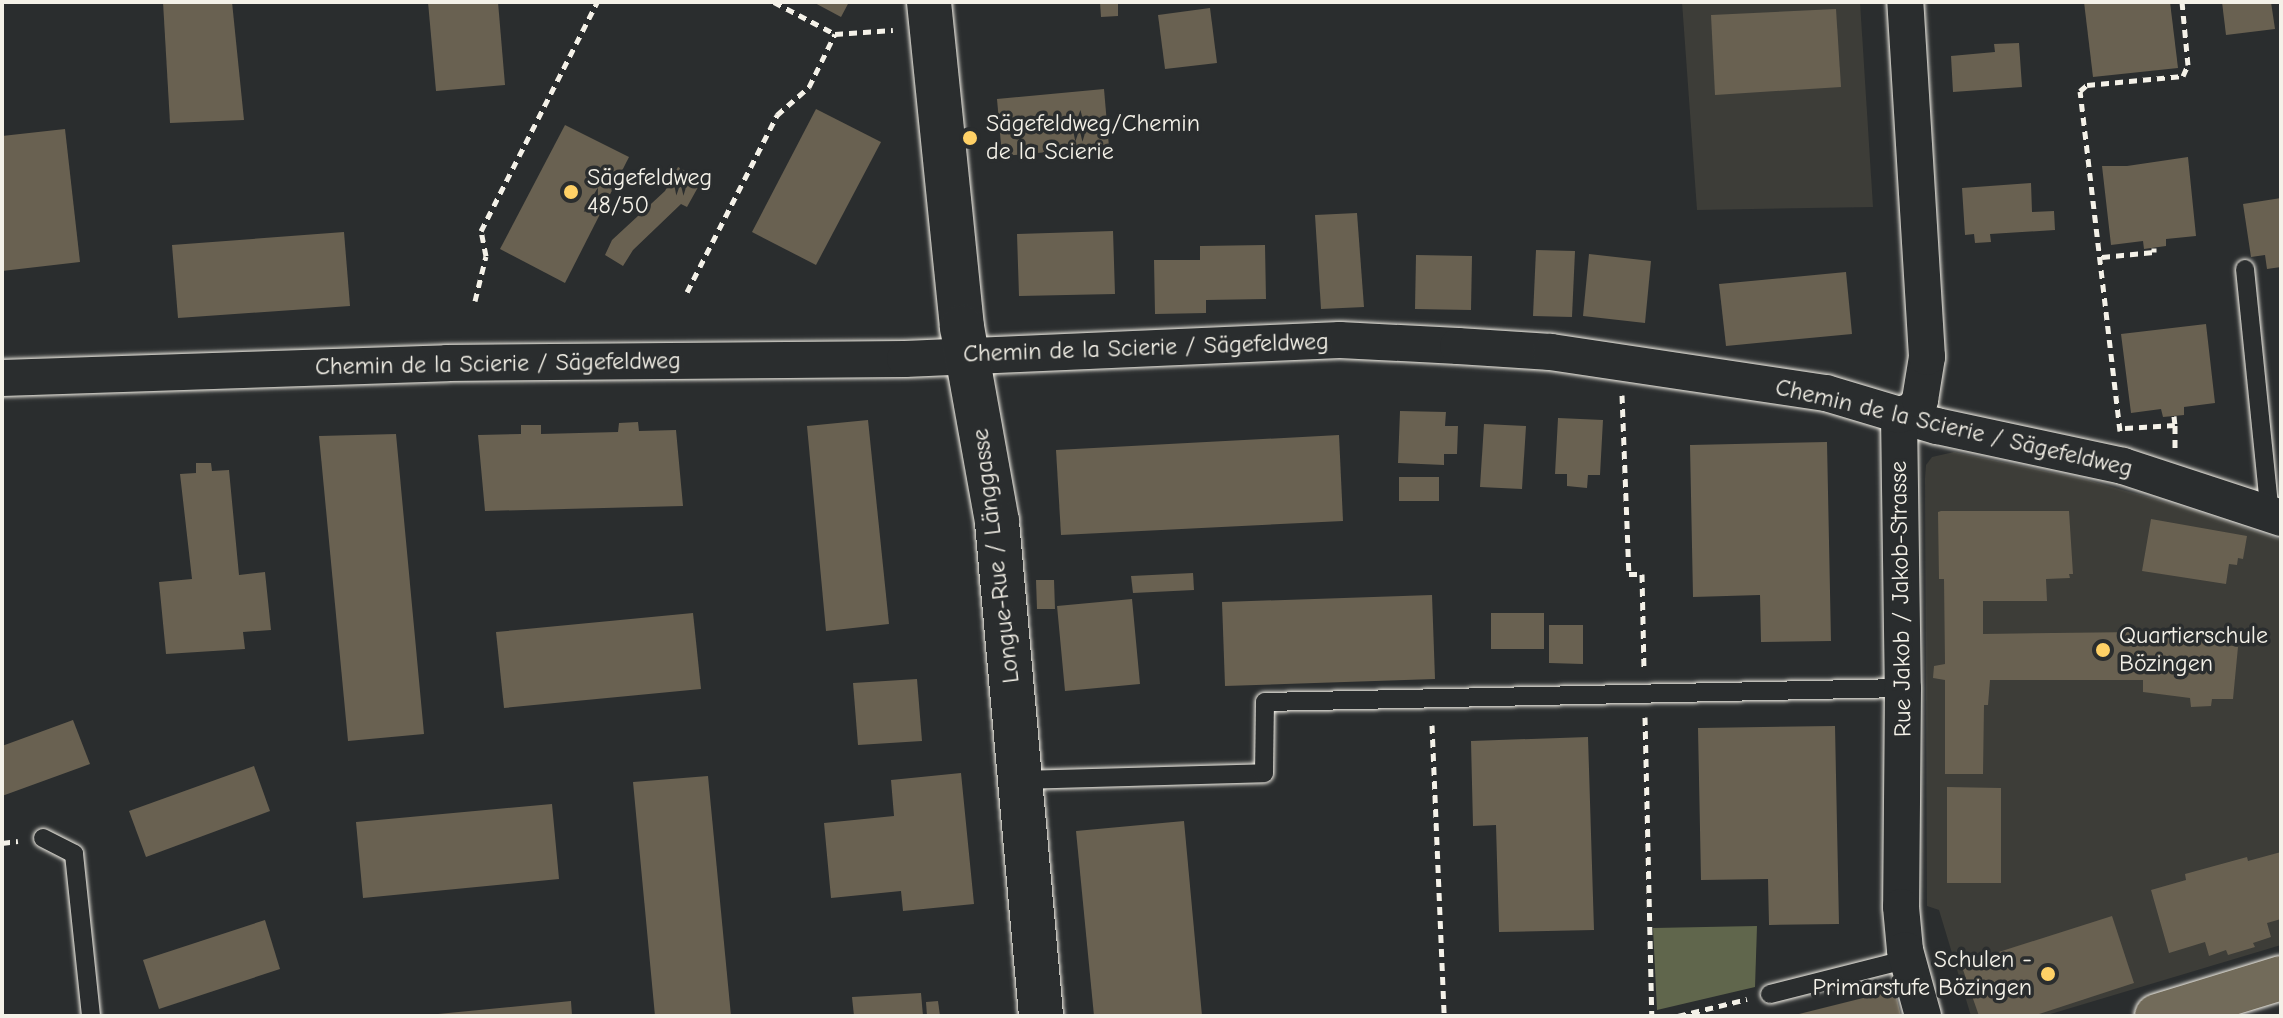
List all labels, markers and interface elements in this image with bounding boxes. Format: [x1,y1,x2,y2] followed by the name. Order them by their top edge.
[986,110,1200,166] place label: Sägefeldweg/Chemin de la Scierie
[961,129,979,147] marker: Sägefeldweg/Chemin de la Scierie
[587,164,712,220] place label: Sägefeldweg 48/50
[562,183,580,201] marker: Sägefeldweg 48/50
[963,327,1329,369] street label: Chemin de la Scierie / Sägefeldweg
[315,346,681,382] street label: Chemin de la Scierie / Sägefeldweg
[1773,373,2135,483] street label: Chemin de la Scierie / Sägefeldweg
[966,427,1026,685] street label: Longue-Rue / Länggasse
[1884,461,1918,737] street label: Rue Jakob / Jakob-Strasse
[2119,622,2268,678] place label: Quartierschule Bözingen
[2094,641,2112,659] marker: Quartierschule Bözingen
[1812,946,2032,1002] place label: Schulen - Primarstufe Bözingen
[2039,965,2057,983] marker: Schulen - Primarstufe Bözingen

